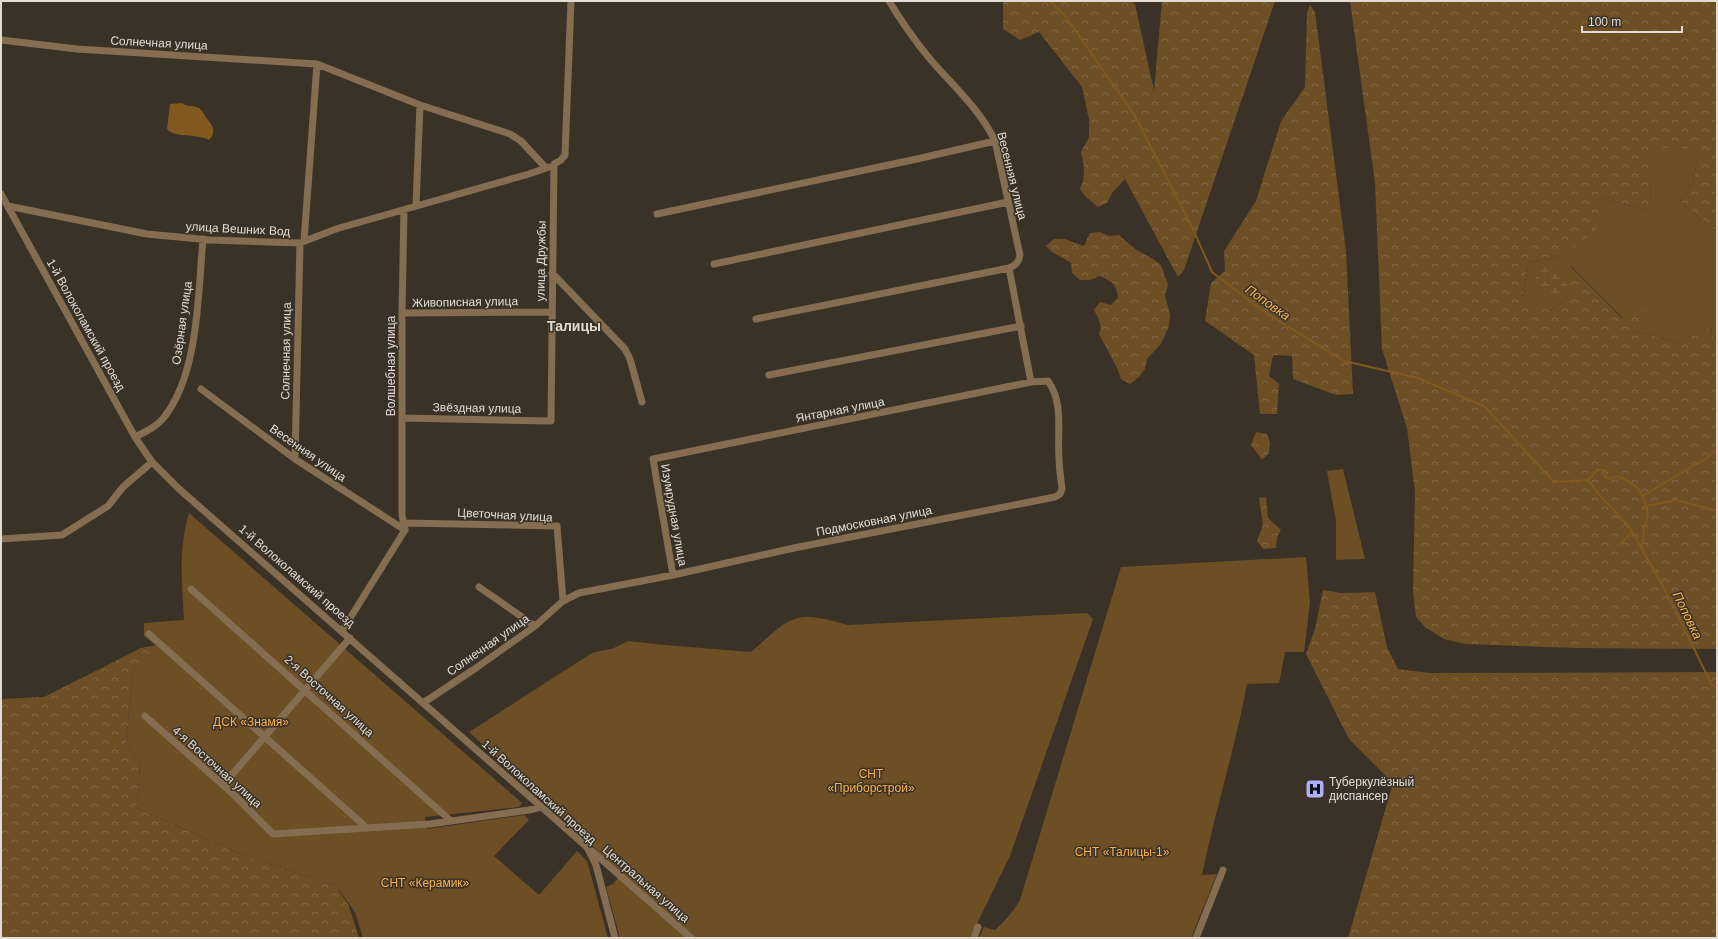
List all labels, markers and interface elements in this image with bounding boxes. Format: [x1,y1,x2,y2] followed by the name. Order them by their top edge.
[1582,8,1682,34] scale bar
[1588,15,1621,29] text: 100 m
[110,33,208,53] street label: Солнечная улица
[994,131,1030,222] street label: Весенняя улица
[185,219,291,239] street label: улица Вешних Вод
[533,220,549,302] street label: улица Дружбы
[44,256,128,394] street label: 1-й Волоколамский проезд
[169,280,195,366] street label: Озёрная улица
[1242,282,1293,323] water label: Поповка
[412,294,518,310] street label: Живописная улица
[278,302,294,400] street label: Солнечная улица
[384,315,398,416] street label: Волшебная улица
[547,318,601,334] district label: Талицы
[794,394,886,425] street label: Янтарная улица
[433,400,522,416] street label: Звёздная улица
[267,421,349,485] street label: Весенняя улица
[658,463,690,567] street label: Изумрудная улица
[815,503,933,539] street label: Подмосковная улица
[457,506,553,525] street label: Цветочная улица
[236,522,358,630] street label: 1-й Волоколамский проезд
[1670,589,1706,642] water label: Поповка
[444,611,532,679] street label: Солнечная улица
[281,652,377,740] street label: 2-я Восточная улица
[213,715,289,729] park label: ДСК «Знамя»
[169,723,265,811] street label: 4-я Восточная улица
[479,737,599,847] street label: 1-й Волоколамский проезд
[827,767,915,795] park label: СНТ «Приборстрой»
[1329,775,1414,803] place label: Туберкулёзный диспансер
[1304,778,1326,800] hospital icon: Туберкулёзный диспансер
[600,843,692,926] street label: Центральная улица
[1075,845,1170,859] park label: СНТ «Талицы-1»
[381,876,470,890] park label: СНТ «Керамик»

